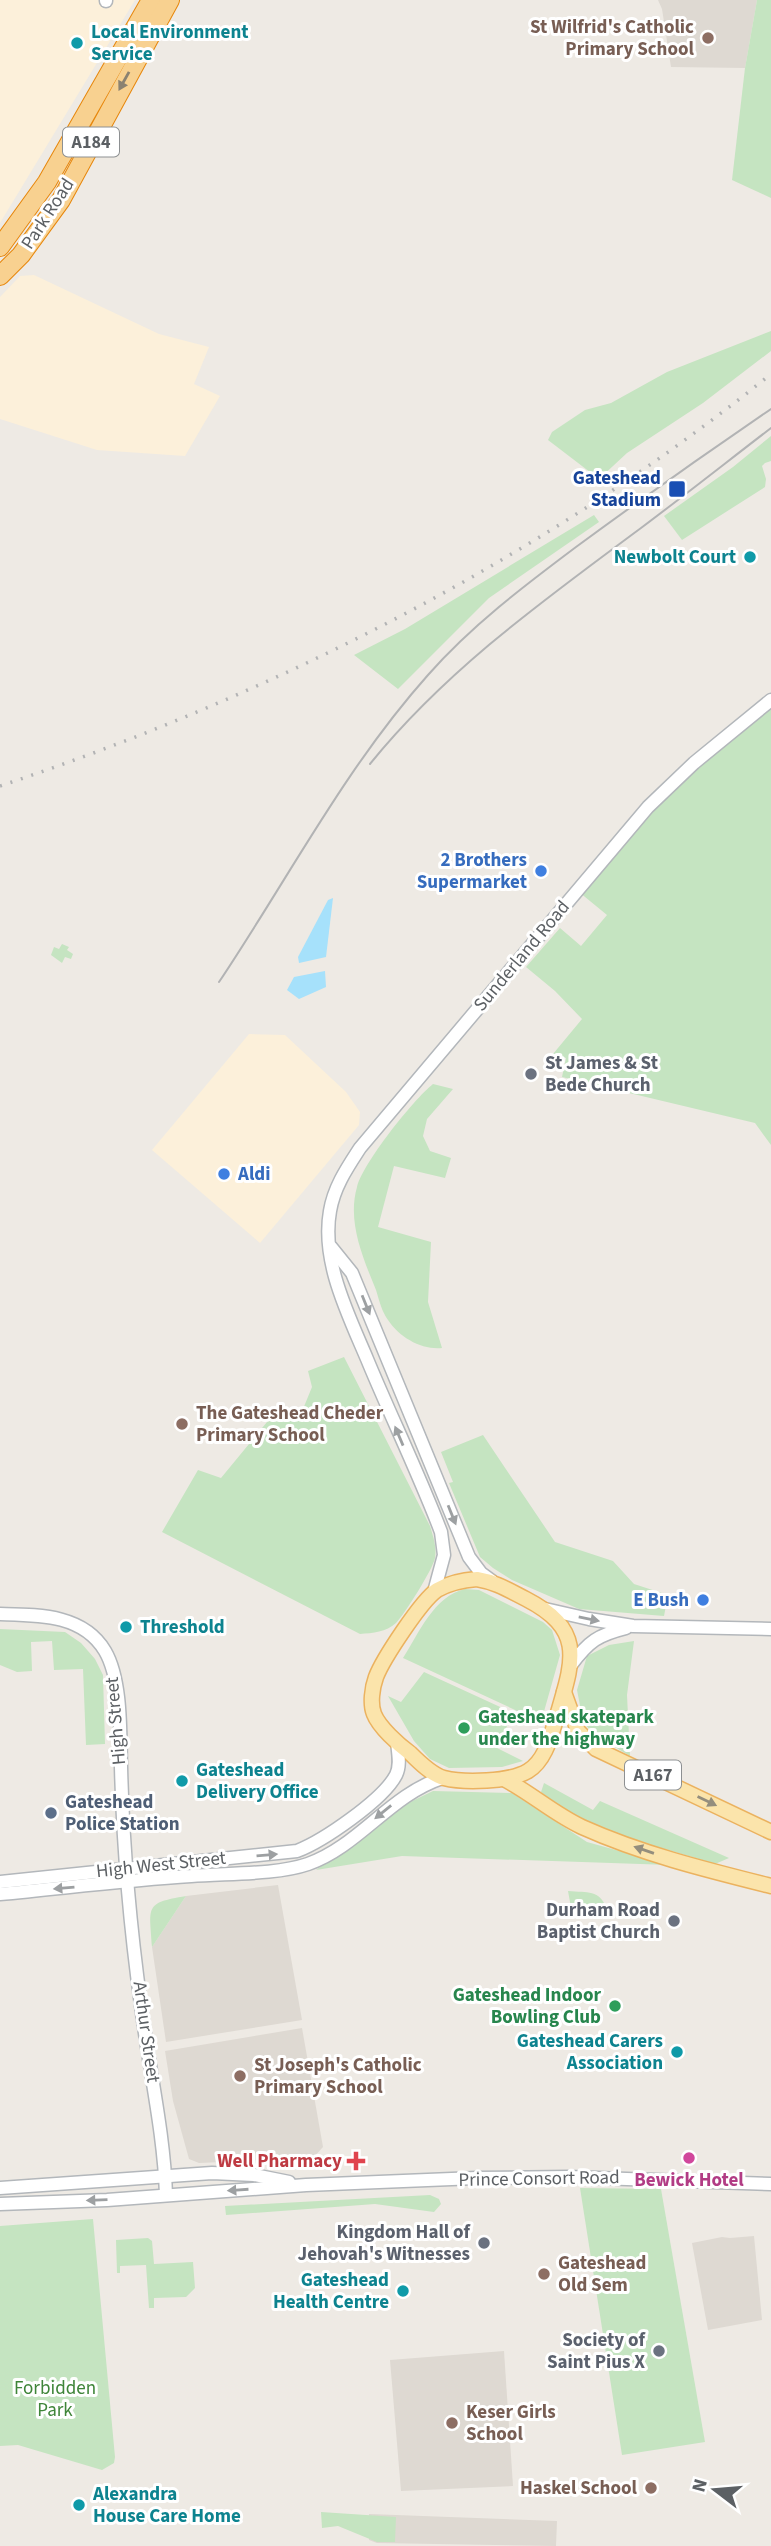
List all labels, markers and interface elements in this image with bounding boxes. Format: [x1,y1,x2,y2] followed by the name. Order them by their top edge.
[530,14,695,63] place label: St Wilfrid's Catholic Primary School
[91,19,249,68] place label: Local Environment Service
[700,30,716,46] marker: St Wilfrid's Catholic Primary School
[69,35,85,51] marker: Local Environment Service
[118,71,130,91] one-way arrow
[63,127,119,156] road number: A184
[15,173,81,255] street label: Park Road
[573,465,661,514] place label: Gateshead Stadium
[667,479,687,499] marker: Gateshead Stadium
[614,544,736,571] place label: Newbolt Court
[742,549,758,565] marker: Newbolt Court
[417,847,527,896] place label: 2 Brothers Supermarket
[533,863,549,879] marker: 2 Brothers Supermarket
[468,895,576,1017] street label: Sunderland Road
[545,1050,658,1099] place label: St James & St Bede Church
[523,1066,539,1082] marker: St James & St Bede Church
[237,1161,270,1188] place label: Aldi
[216,1166,232,1182] marker: Aldi
[360,1295,371,1316] one-way arrow
[196,1400,384,1449] place label: The Gateshead Cheder Primary School
[174,1416,190,1432] marker: The Gateshead Cheder Primary School
[393,1426,405,1446] one-way arrow
[446,1505,457,1526] one-way arrow
[633,1587,689,1614] place label: E Bush
[695,1592,711,1608] marker: E Bush
[578,1613,600,1624] one-way arrow
[140,1614,225,1641] place label: Threshold
[118,1619,134,1635] marker: Threshold
[99,1675,133,1766] street label: High Street
[478,1704,654,1753] place label: Gateshead skatepark under the highway
[456,1720,472,1736] marker: Gateshead skatepark under the highway
[196,1757,319,1806] place label: Gateshead Delivery Office
[625,1760,681,1790] road number: A167
[174,1773,190,1789] marker: Gateshead Delivery Office
[65,1789,180,1838] place label: Gateshead Police Station
[697,1795,717,1807] one-way arrow
[374,1804,392,1819] one-way arrow
[43,1805,59,1821] marker: Gateshead Police Station
[633,1844,654,1855] one-way arrow
[95,1845,228,1885] street label: High West Street
[256,1849,278,1860] one-way arrow
[53,1883,75,1894] one-way arrow
[537,1897,660,1946] place label: Durham Road Baptist Church
[666,1913,682,1929] marker: Durham Road Baptist Church
[126,1980,167,2085] street label: Arthur Street
[453,1982,601,2031] place label: Gateshead Indoor Bowling Club
[607,1998,623,2014] marker: Gateshead Indoor Bowling Club
[517,2028,663,2077] place label: Gateshead Carers Association
[669,2044,685,2060] marker: Gateshead Carers Association
[254,2052,422,2101] place label: St Joseph's Catholic Primary School
[232,2068,248,2084] marker: St Joseph's Catholic Primary School
[217,2148,342,2175] place label: Well Pharmacy
[681,2150,697,2166] marker: Bewick Hotel
[348,2153,364,2169] marker: Well Pharmacy
[458,2164,620,2194] street label: Prince Consort Road
[634,2167,744,2194] place label: Bewick Hotel
[227,2185,249,2196] one-way arrow
[86,2194,108,2205] one-way arrow
[298,2219,472,2268] place label: Kingdom Hall of Jehovah's Witnesses
[476,2235,492,2251] marker: Kingdom Hall of Jehovah's Witnesses
[558,2250,646,2299] place label: Gateshead Old Sem
[536,2266,552,2282] marker: Gateshead Old Sem
[273,2267,389,2316] place label: Gateshead Health Centre
[395,2283,411,2299] marker: Gateshead Health Centre
[547,2327,647,2376] place label: Society of Saint Pius X
[651,2343,667,2359] marker: Society of Saint Pius X
[14,2375,96,2424] park label: Forbidden Park
[466,2399,556,2448] place label: Keser Girls School
[444,2415,460,2431] marker: Keser Girls School
[680,2455,750,2525] north arrow
[520,2475,638,2502] place label: Haskel School
[685,2476,715,2496] text: N
[643,2480,659,2496] marker: Haskel School
[92,2481,241,2530] place label: Alexandra House Care Home
[71,2497,87,2513] marker: Alexandra House Care Home

